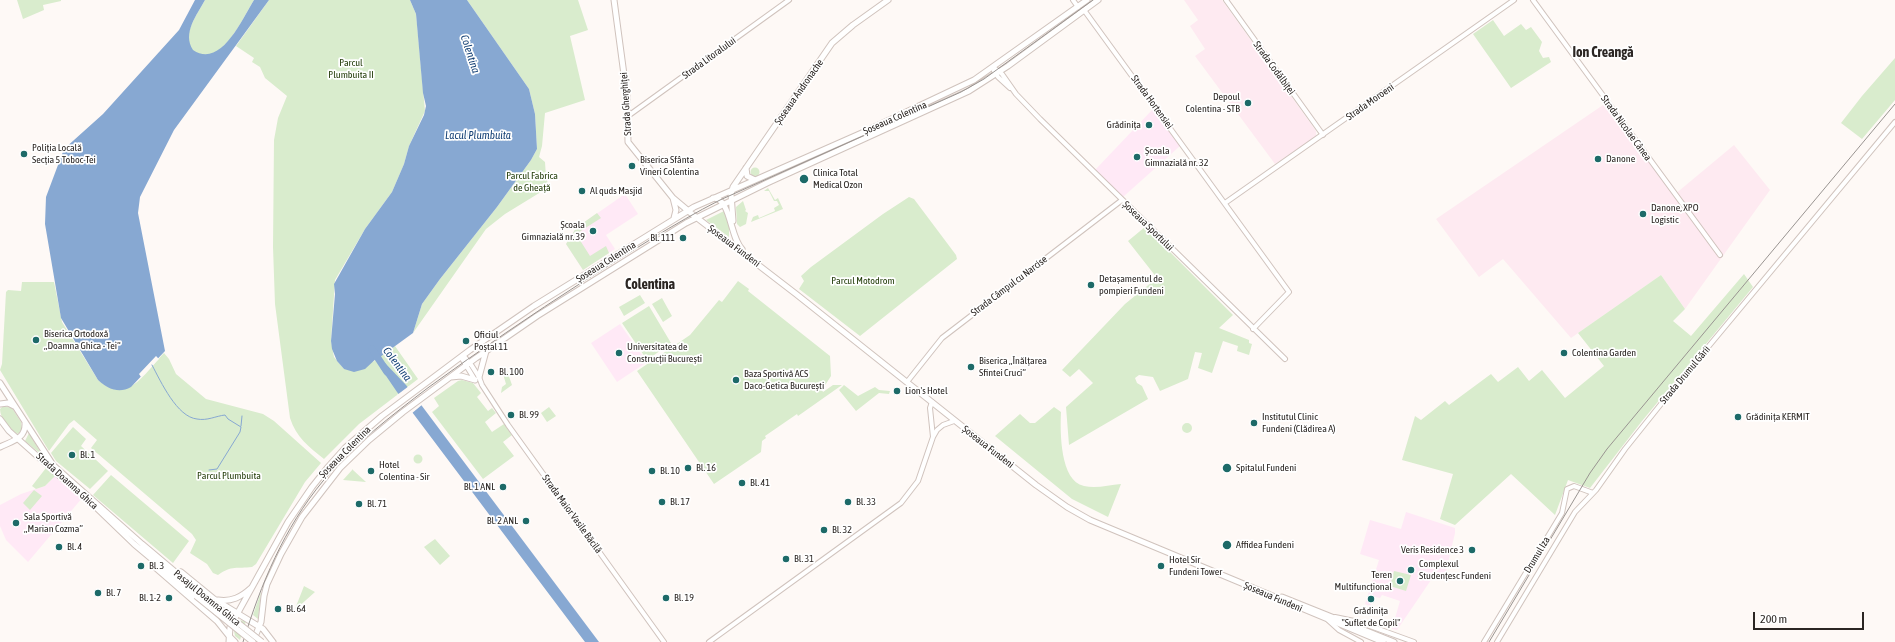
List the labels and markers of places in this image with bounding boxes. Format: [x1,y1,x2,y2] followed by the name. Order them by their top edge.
[1186,91,1240,114] place label: Depoul Colentina - STB
[1243,98,1253,108] marker: Depoul Colentina - STB
[1107,119,1141,131] place label: Grădinița
[1144,120,1154,130] marker: Grădinița
[32,142,96,166] place label: Poliția Locală Secția 5 Toboc-Tei
[1145,145,1208,168] place label: Școala Gimnazială nr. 32
[19,149,29,159] marker: Poliția Locală Secția 5 Toboc-Tei
[1132,152,1142,162] marker: Școala Gimnazială nr. 32
[1606,153,1635,165] place label: Danone
[640,154,699,178] place label: Biserica Sfânta Vineri Colentina
[1593,154,1603,164] marker: Danone
[627,161,637,171] marker: Biserica Sfânta Vineri Colentina
[813,167,862,190] place label: Clinica Total Medical Ozon
[798,173,810,185] marker: Clinica Total Medical Ozon
[590,185,642,197] place label: Al quds Masjid
[577,186,587,196] marker: Al quds Masjid
[1651,202,1699,226] place label: Danone, XPO Logistic
[1638,209,1648,219] marker: Danone, XPO Logistic
[522,219,585,242] place label: Școala Gimnazială nr. 39
[588,226,598,236] marker: Școala Gimnazială nr. 39
[650,232,675,244] place label: Bl. 111
[678,233,688,243] marker: Bl. 111
[1099,273,1164,296] place label: Detașamentul de pompieri Fundeni
[1086,280,1096,290] marker: Detașamentul de pompieri Fundeni
[44,328,121,352] place label: Biserica Ortodoxă „Doamna Ghica - Tei”
[474,329,508,352] place label: Oficiul Poștal 11
[31,335,41,345] marker: Biserica Ortodoxă „Doamna Ghica - Tei”
[461,336,471,346] marker: Oficiul Poștal 11
[627,341,702,364] place label: Universitatea de Construcții București
[1572,347,1636,359] place label: Colentina Garden
[614,348,624,358] marker: Universitatea de Construcții București
[1559,348,1569,358] marker: Colentina Garden
[979,355,1047,378] place label: Biserica „Înălțarea Sfintei Cruci”
[966,362,976,372] marker: Biserica „Înălțarea Sfintei Cruci”
[499,366,524,378] place label: Bl. 100
[486,367,496,377] marker: Bl. 100
[744,368,824,392] place label: Baza Sportivă ACS Daco-Getica București
[731,375,741,385] marker: Baza Sportivă ACS Daco-Getica București
[905,385,948,397] place label: Lion's Hotel
[892,386,902,396] marker: Lion's Hotel
[519,409,539,421] place label: Bl. 99
[506,410,516,420] marker: Bl. 99
[1262,411,1335,434] place label: Institutul Clinic Fundeni (Clădirea A)
[1746,411,1810,423] place label: Grădinița KERMIT
[1733,412,1743,422] marker: Grădinița KERMIT
[1249,418,1259,428] marker: Institutul Clinic Fundeni (Clădirea A)
[80,449,95,461] place label: Bl. 1
[67,450,77,460] marker: Bl. 1
[379,459,430,482] place label: Hotel Colentina - Sir
[696,462,716,474] place label: Bl. 16
[1221,462,1233,474] marker: Spitalul Fundeni
[1236,462,1296,474] place label: Spitalul Fundeni
[683,463,693,473] marker: Bl. 16
[660,465,680,477] place label: Bl. 10
[366,466,376,476] marker: Hotel Colentina - Sir
[647,466,657,476] marker: Bl. 10
[750,477,770,489] place label: Bl. 41
[737,478,747,488] marker: Bl. 41
[464,481,495,493] place label: Bl. 1 ANL
[498,482,508,492] marker: Bl. 1 ANL
[670,496,690,508] place label: Bl. 17
[856,496,876,508] place label: Bl. 33
[657,497,667,507] marker: Bl. 17
[843,497,853,507] marker: Bl. 33
[367,498,387,510] place label: Bl. 71
[354,499,364,509] marker: Bl. 71
[24,511,83,534] place label: Sala Sportivă „Marian Cozma”
[487,515,518,527] place label: Bl. 2 ANL
[521,516,531,526] marker: Bl. 2 ANL
[11,518,21,528] marker: Sala Sportivă „Marian Cozma”
[832,524,852,536] place label: Bl. 32
[819,525,829,535] marker: Bl. 32
[1221,539,1233,551] marker: Affidea Fundeni
[1236,539,1294,551] place label: Affidea Fundeni
[67,541,82,553] place label: Bl. 4
[54,542,64,552] marker: Bl. 4
[1401,544,1464,556] place label: Veris Residence 3
[1467,545,1477,555] marker: Veris Residence 3
[794,553,814,565] place label: Bl. 31
[781,554,791,564] marker: Bl. 31
[1169,554,1222,578] place label: Hotel Sir Fundeni Tower
[1419,558,1491,582] place label: Complexul Studențesc Fundeni
[149,560,164,572] place label: Bl. 3
[136,561,146,571] marker: Bl. 3
[1156,561,1166,571] marker: Hotel Sir Fundeni Tower
[1406,565,1416,575] marker: Complexul Studențesc Fundeni
[1334,569,1392,592] place label: Teren Multifuncțional
[1395,576,1405,586] marker: Teren Multifuncțional
[106,587,121,599] place label: Bl. 7
[93,588,103,598] marker: Bl. 7
[139,592,161,604] place label: Bl. 1-2
[674,592,694,604] place label: Bl. 19
[164,593,174,603] marker: Bl. 1-2
[661,593,671,603] marker: Bl. 19
[1366,594,1376,604] marker: Grădinița "Suflet de Copil"
[286,603,306,615] place label: Bl. 64
[273,604,283,614] marker: Bl. 64
[1341,605,1401,628] place label: Grădinița "Suflet de Copil"

